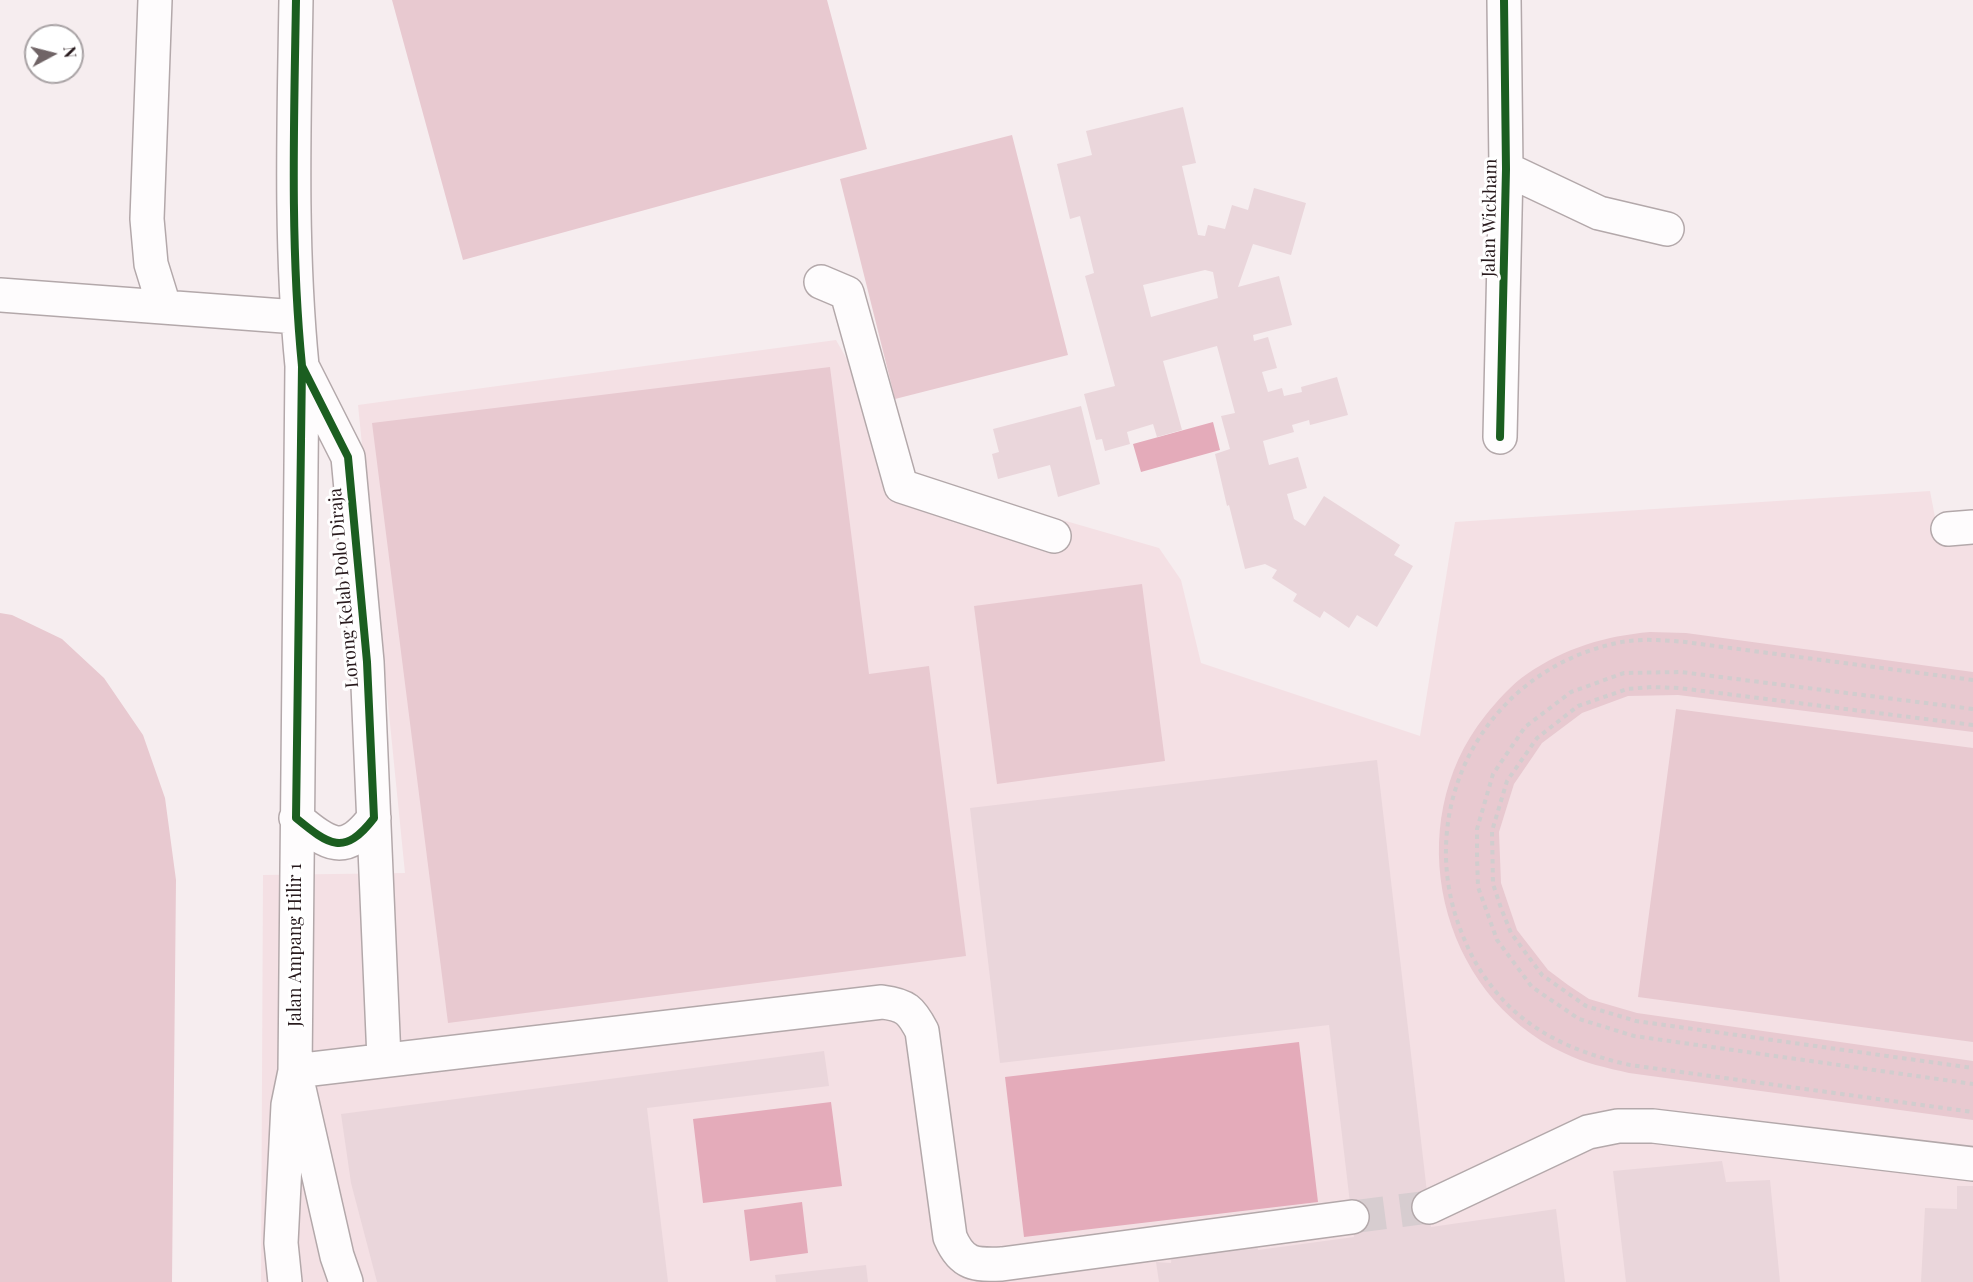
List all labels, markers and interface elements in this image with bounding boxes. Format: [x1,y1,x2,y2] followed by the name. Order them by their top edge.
[24,24,84,84] north arrow
[59,45,82,59] text: N
[1478,159,1502,277] street label: Jalan Wickham
[325,487,363,689] street label: Lorong Kelab Polo Diraja
[284,863,306,1027] street label: Jalan Ampang Hilir 1

